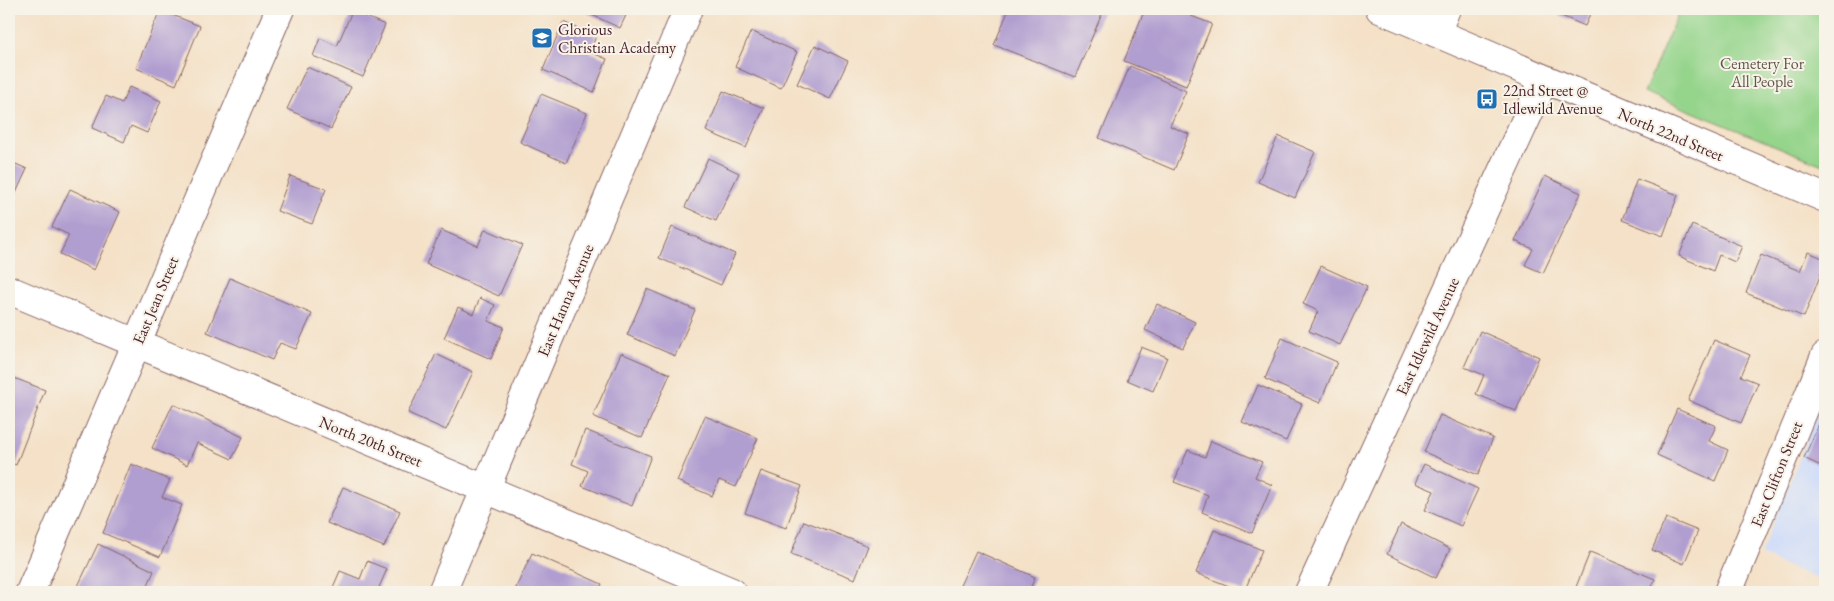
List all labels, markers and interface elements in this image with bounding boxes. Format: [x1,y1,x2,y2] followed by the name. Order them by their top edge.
[558,19,677,58] place label: Glorious Christian Academy
[530,26,554,50] school or university icon: Glorious Christian Academy
[1720,53,1805,92] park label: Cemetery For All People
[1503,80,1603,119] place label: 22nd Street @ Idlewild Avenue
[1475,87,1499,111] bus stop icon: 22nd Street @ Idlewild Avenue
[1615,103,1727,166] street label: North 22nd Street
[532,241,599,360] street label: East Hanna Avenue
[128,253,183,347] street label: East Jean Street
[1391,274,1464,399] street label: East Idlewild Avenue
[316,411,425,472] street label: North 20th Street
[1746,418,1807,530] street label: East Clifton Street

